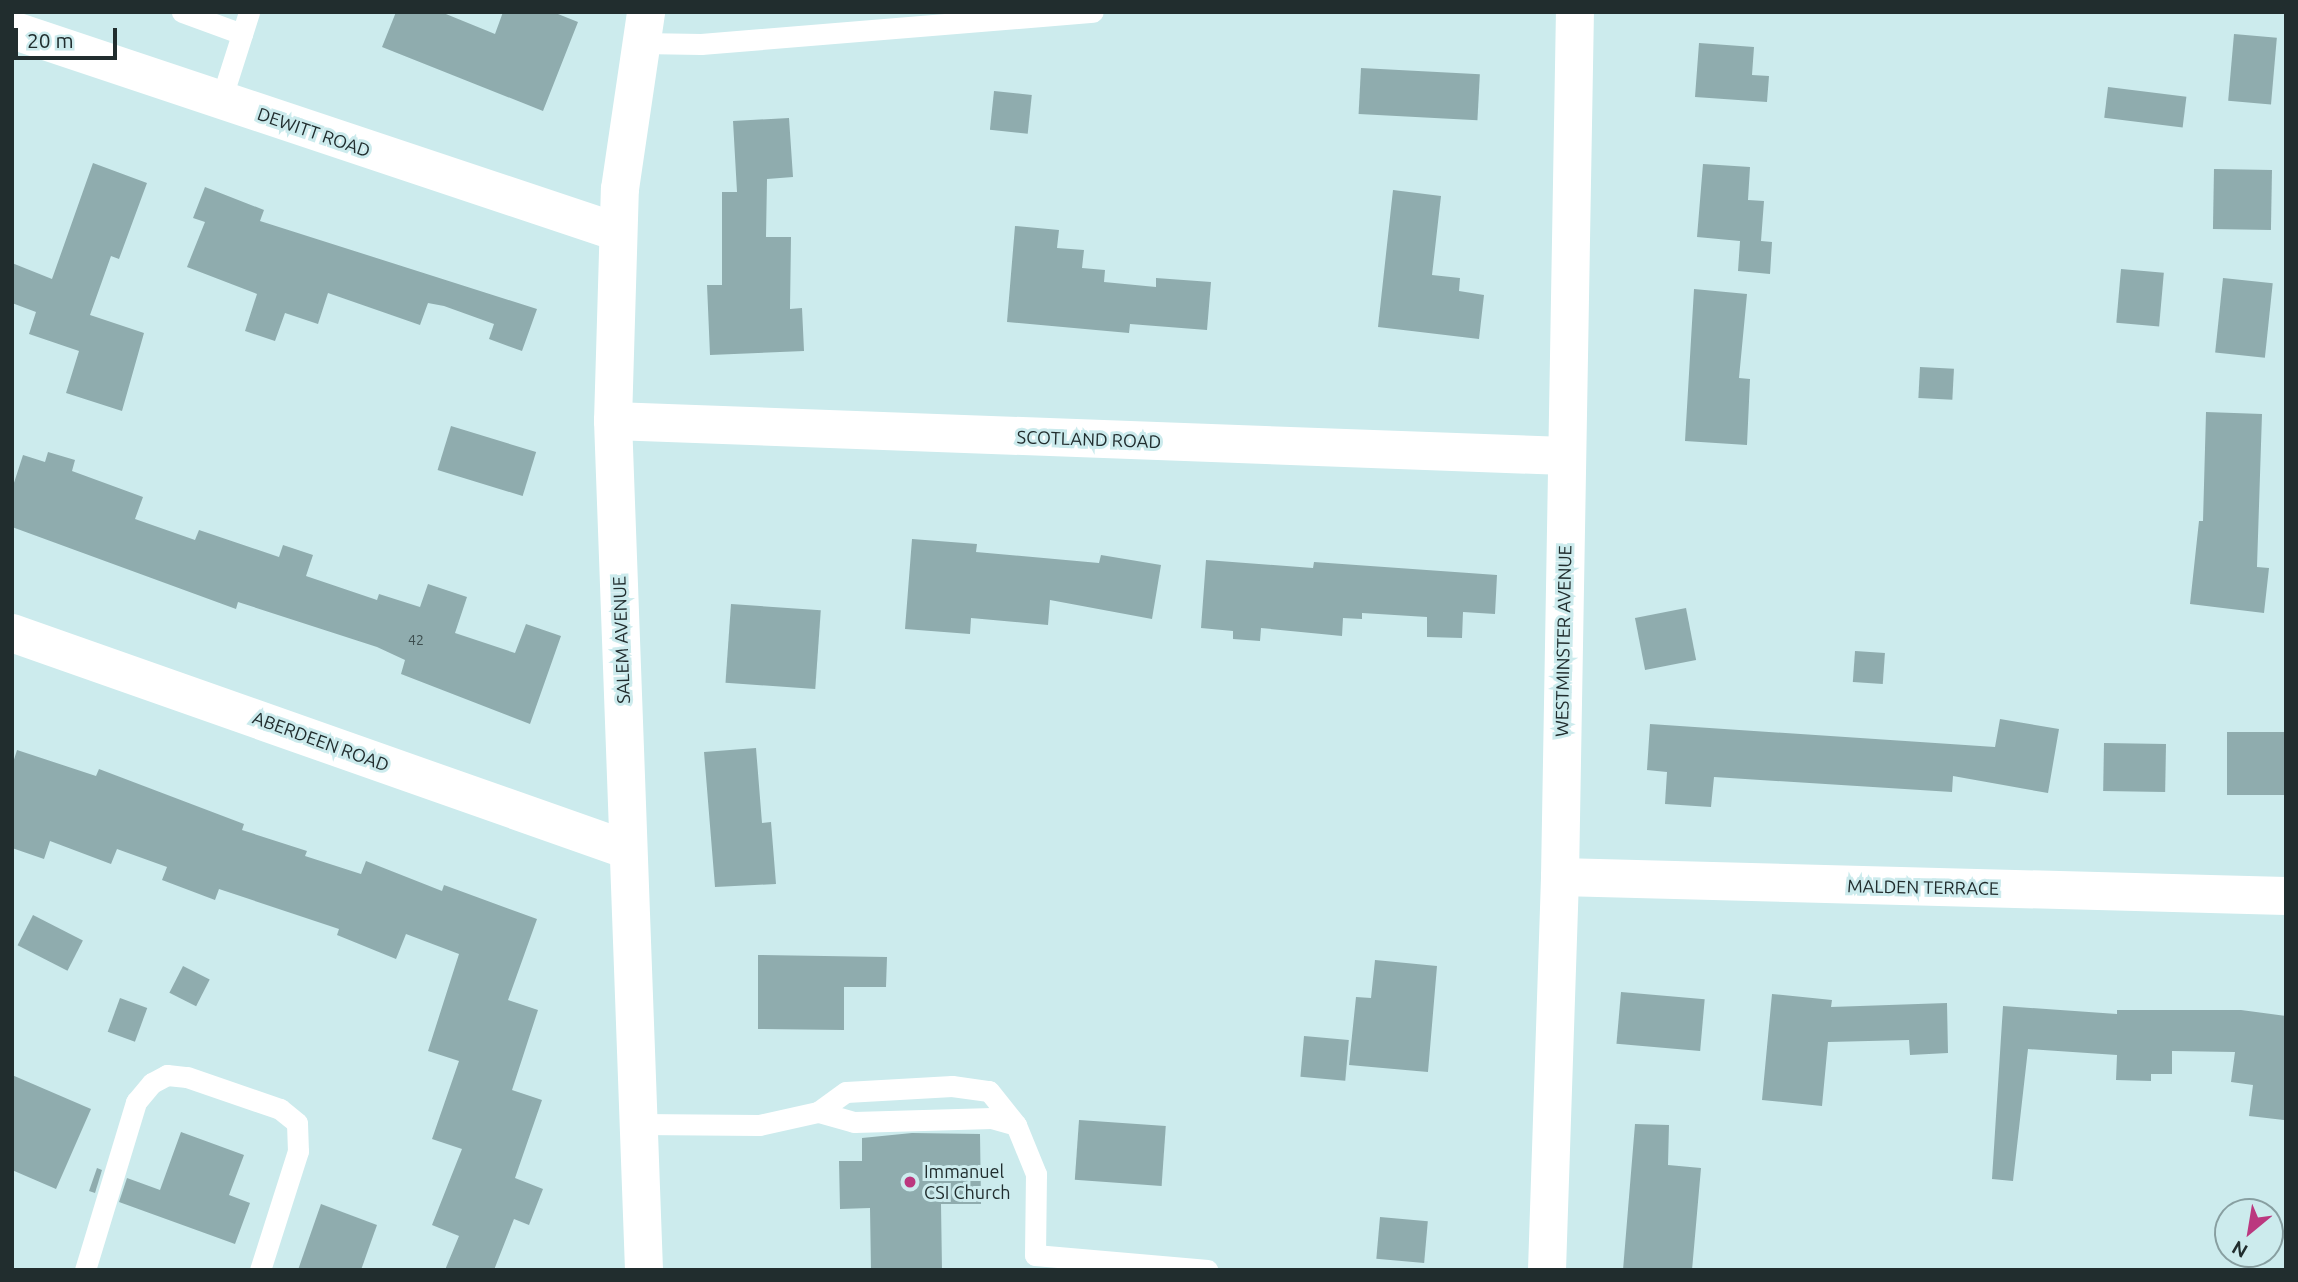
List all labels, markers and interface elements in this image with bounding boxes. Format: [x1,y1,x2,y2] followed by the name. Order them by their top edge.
[18,14,121,58] scale bar
[27,28,74,52] text: 20 m
[255,103,373,161] street label: DEWITT ROAD
[1016,426,1162,452] street label: SCOTLAND ROAD
[1551,545,1575,737] street label: WESTMINSTER AVENUE
[608,576,634,704] street label: SALEM AVENUE
[408,632,424,648] house number: 42
[250,706,392,776] street label: ABERDEEN ROAD
[1847,875,1999,899] street label: MALDEN TERRACE
[924,1161,1010,1204] place label: Immanuel CSI Church
[902,1174,918,1190] marker: Immanuel CSI Church
[2214,1198,2284,1268] north arrow
[2228,1236,2251,1263] text: N

